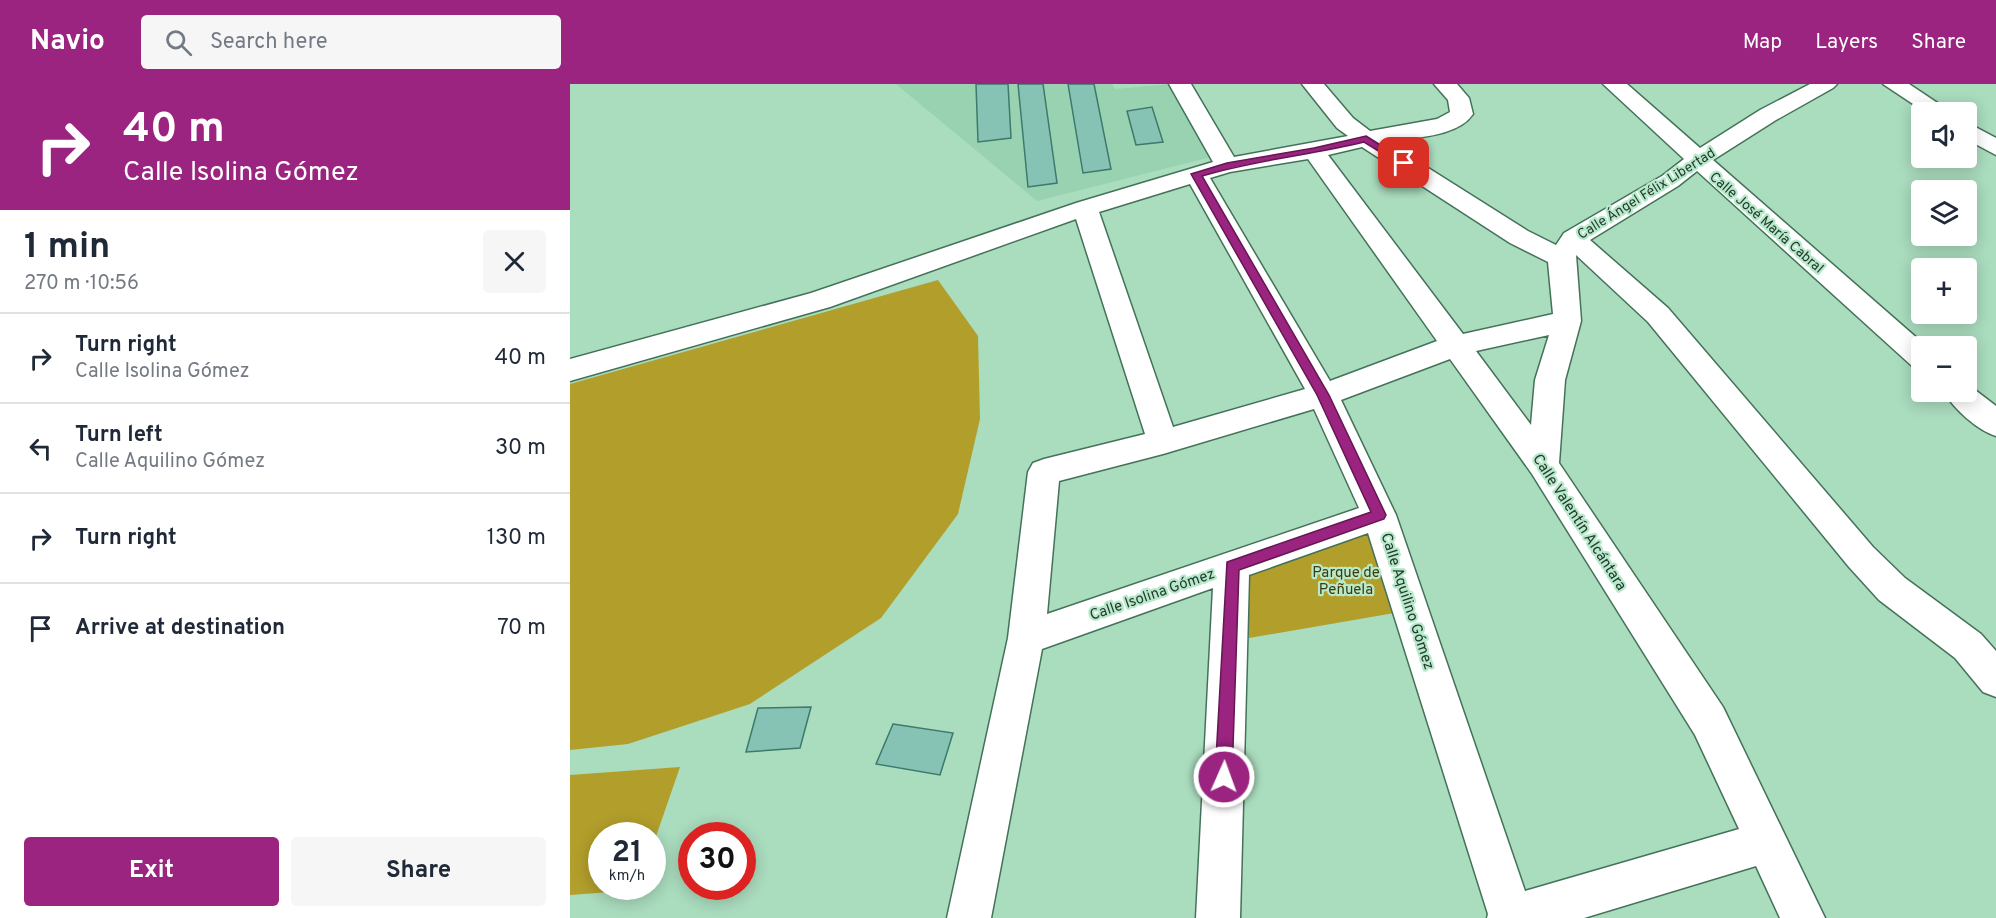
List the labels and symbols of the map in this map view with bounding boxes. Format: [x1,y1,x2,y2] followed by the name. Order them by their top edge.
[1378,137,1429,188] pin
[1574,144,1719,244] street label: Calle Ángel Félix Libertad
[1705,169,1827,277] street label: Calle José María Cabral
[1527,451,1630,595] street label: Calle Valentín Alcántara
[1376,531,1438,672] street label: Calle Aquilino Gómez
[1312,564,1380,600] park label: Parque de Peñuela
[1087,565,1218,626] street label: Calle Isolina Gómez
[1192,745,1256,809] position arrow
[678,822,756,900] speed limit sign: 30

